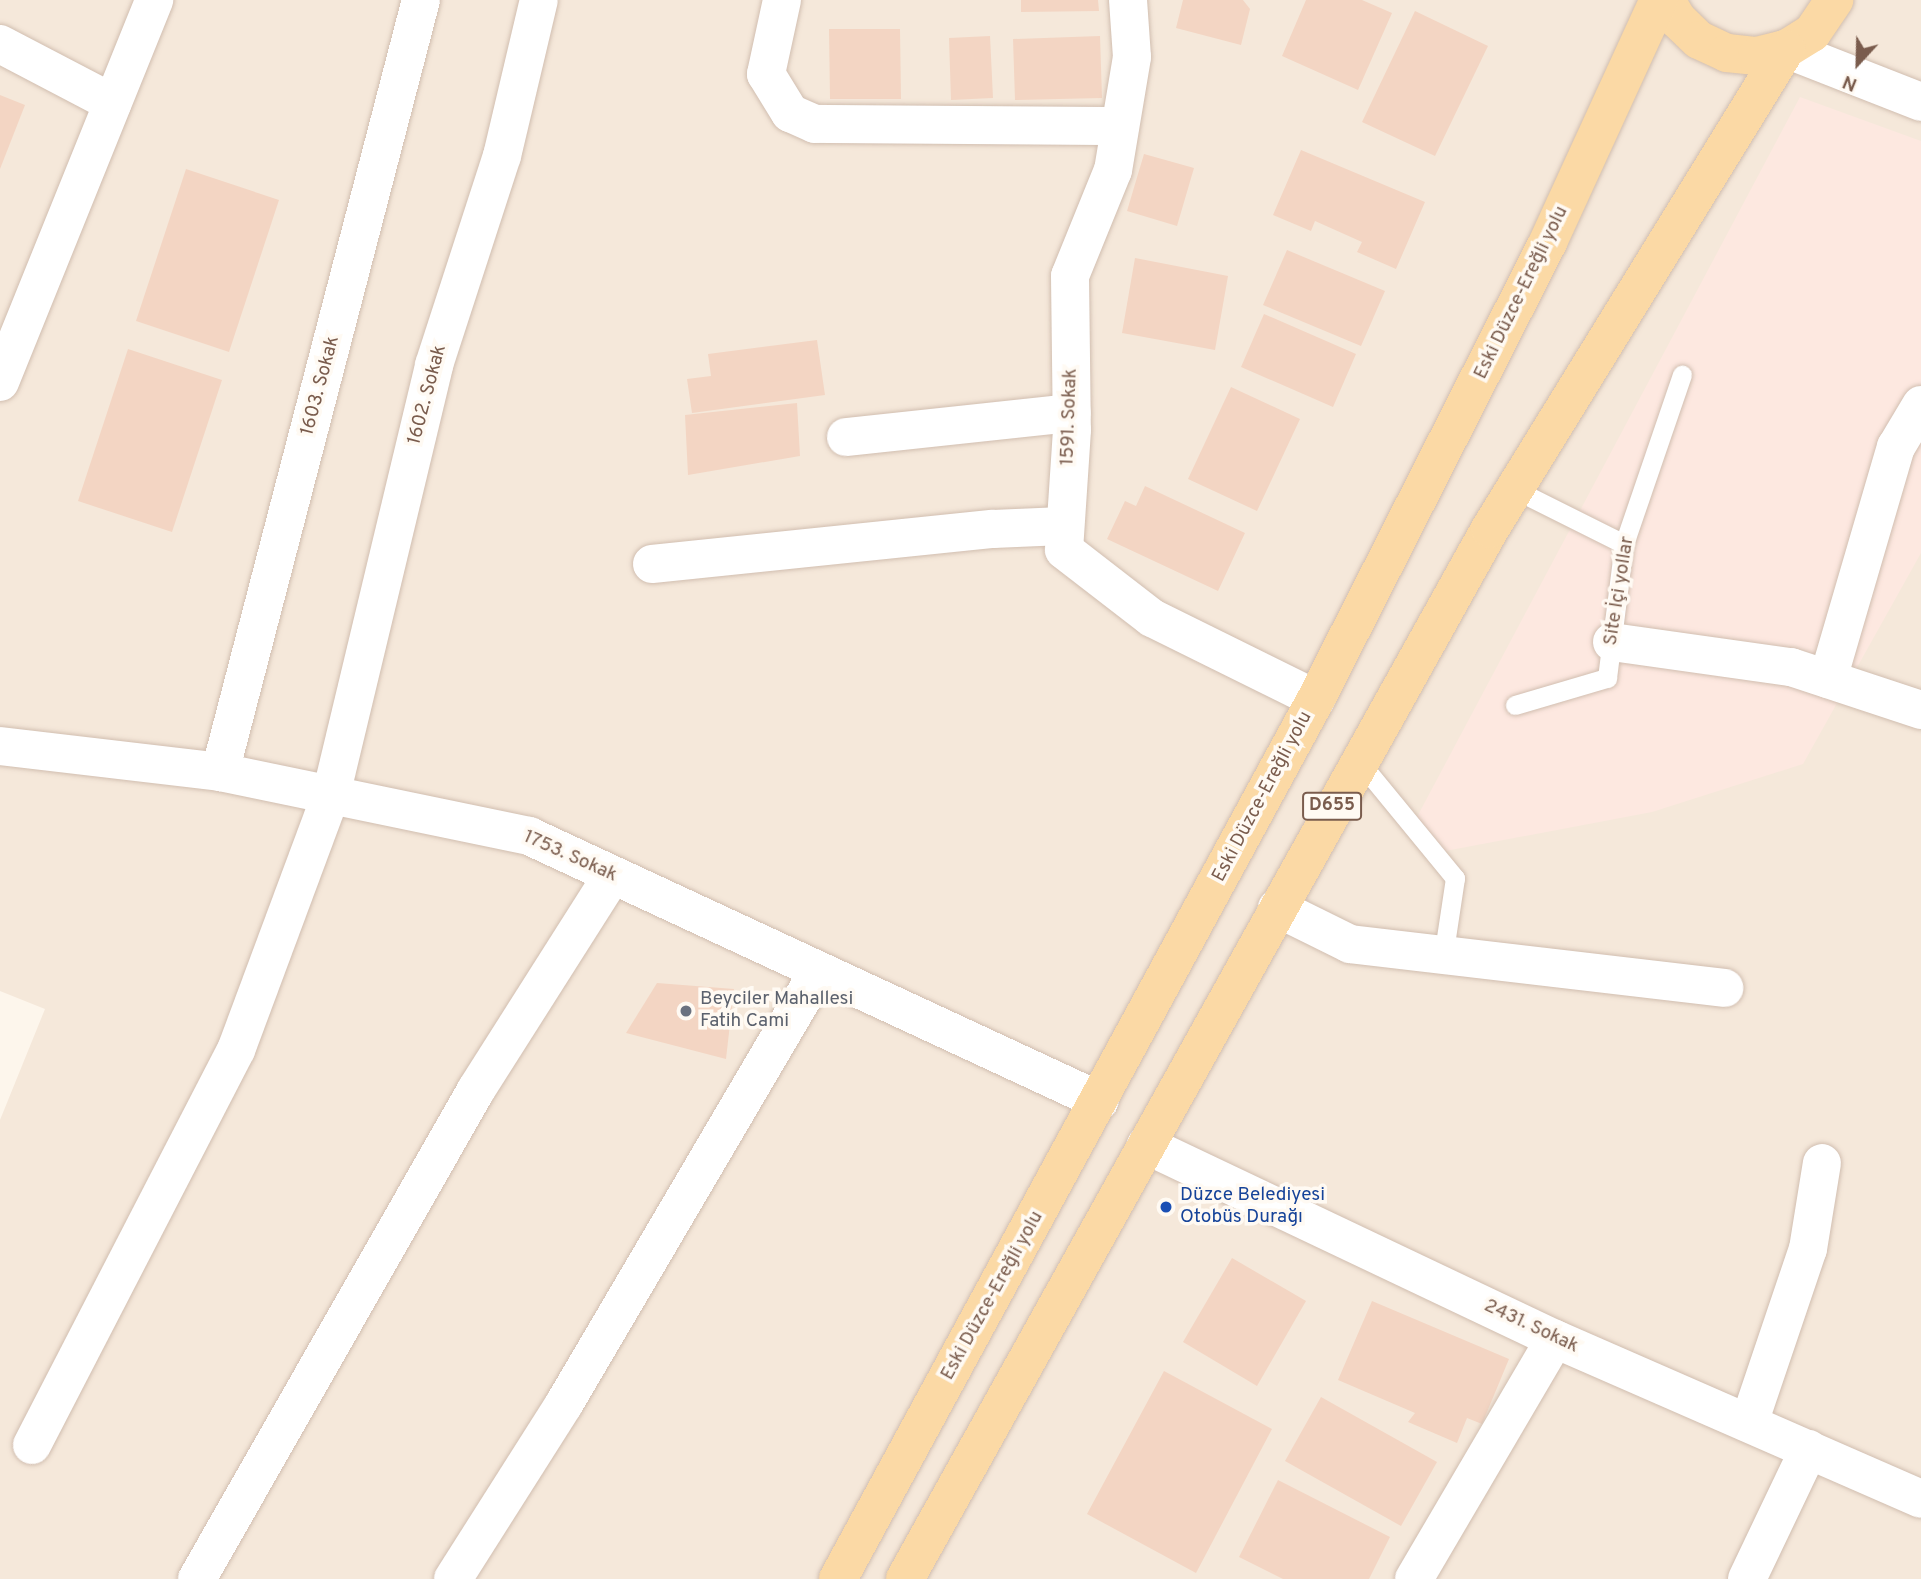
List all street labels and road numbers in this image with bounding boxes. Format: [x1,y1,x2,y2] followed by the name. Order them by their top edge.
[1470,203,1574,383] street label: Eski Düzce-Ereğli yolu
[297,334,345,438] street label: 1603. Sokak
[404,343,452,447] street label: 1602. Sokak
[1057,368,1083,466] street label: 1591. Sokak
[1600,535,1640,647] street label: Site İçi yollar
[1208,708,1318,886] street label: Eski Düzce-Ereğli yolu
[1300,792,1364,820] road number: D655
[520,826,620,888] street label: 1753. Sokak
[937,1207,1049,1385] street label: Eski Düzce-Ereğli yolu
[1480,1295,1582,1359] street label: 2431. Sokak

